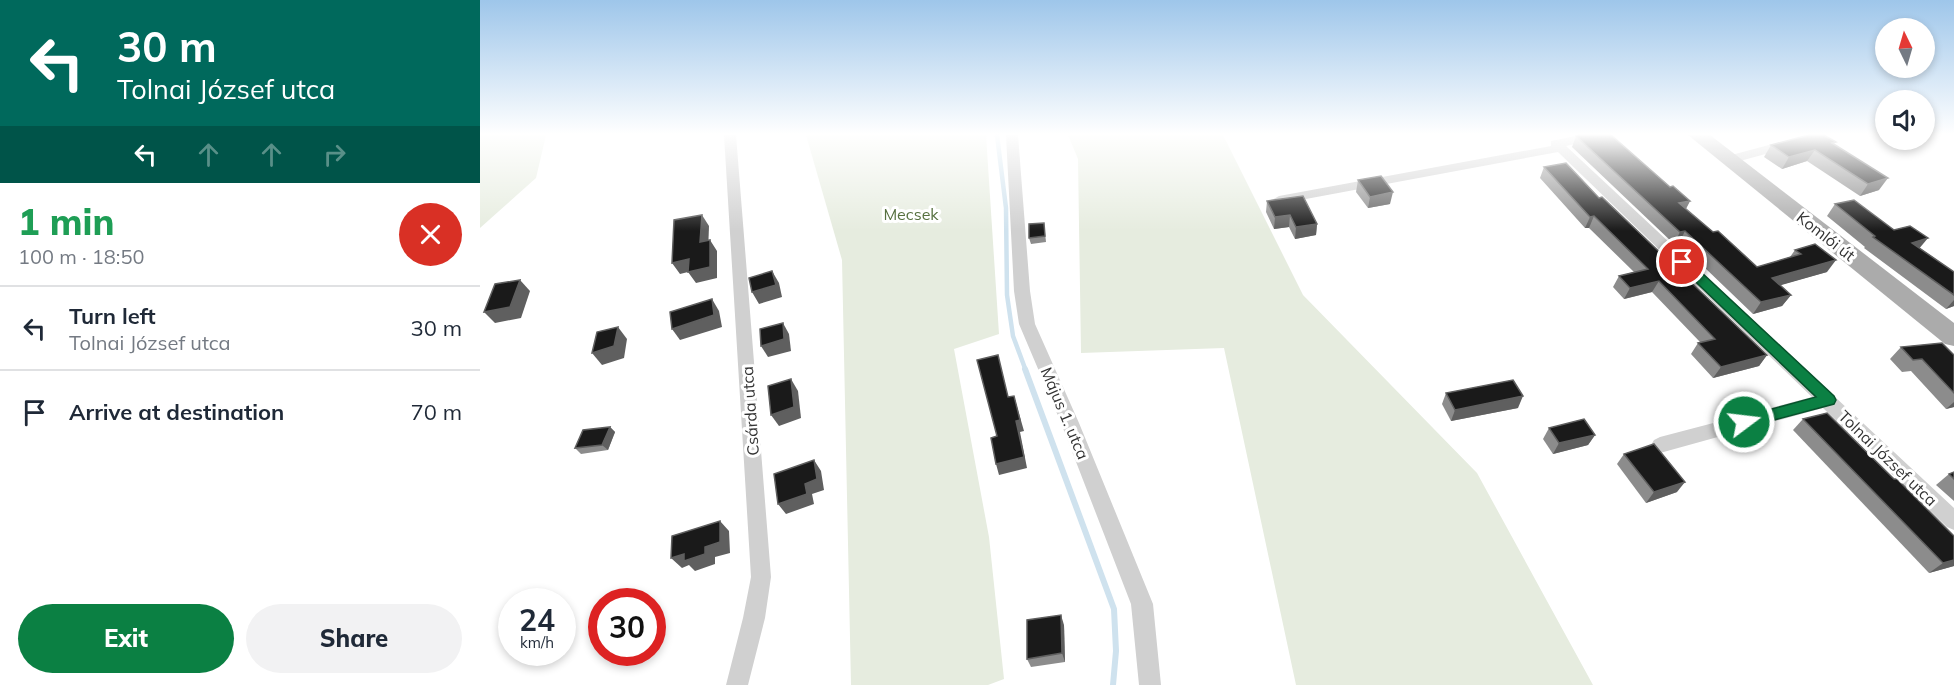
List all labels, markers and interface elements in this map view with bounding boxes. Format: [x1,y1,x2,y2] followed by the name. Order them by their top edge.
[1875,18,1935,78] north arrow
[1875,18,1935,150] map controls
[117,20,217,73] text: 30 m
[18,24,96,102] icon: left
[117,72,335,106] text: Tolnai József utca
[1875,90,1935,150] button: sound
[129,138,162,171] icon: left
[192,138,225,171] icon: ahead
[255,138,288,171] icon: ahead
[318,138,351,171] icon: right
[18,199,114,244] text: 1 min
[399,203,462,266] button: close
[883,204,939,224] park label: Mecsek
[1793,207,1860,265] street label: Komlói út
[1656,236,1707,287] pin
[18,244,144,269] text: 100 m · 18:50
[1665,245,1698,278] icon: arrive
[69,302,156,330] text: Turn left
[18,312,51,345] icon: left
[411,314,462,342] text: 30 m
[69,330,231,355] text: Tolnai József utca
[1037,364,1093,462] street label: Május 1. utca
[737,366,763,456] street label: Csárda utca
[1712,390,1776,454] position arrow
[18,396,51,429] icon: arrive
[69,398,284,426] text: Arrive at destination
[411,398,462,426] text: 70 m
[1835,406,1941,510] street label: Tolnai József utca
[588,588,666,666] speed limit sign: 30
[519,601,555,639] text: 24
[18,604,234,673] button: Exit
[246,604,462,673] button: Share
[520,633,554,652] text: km/h

